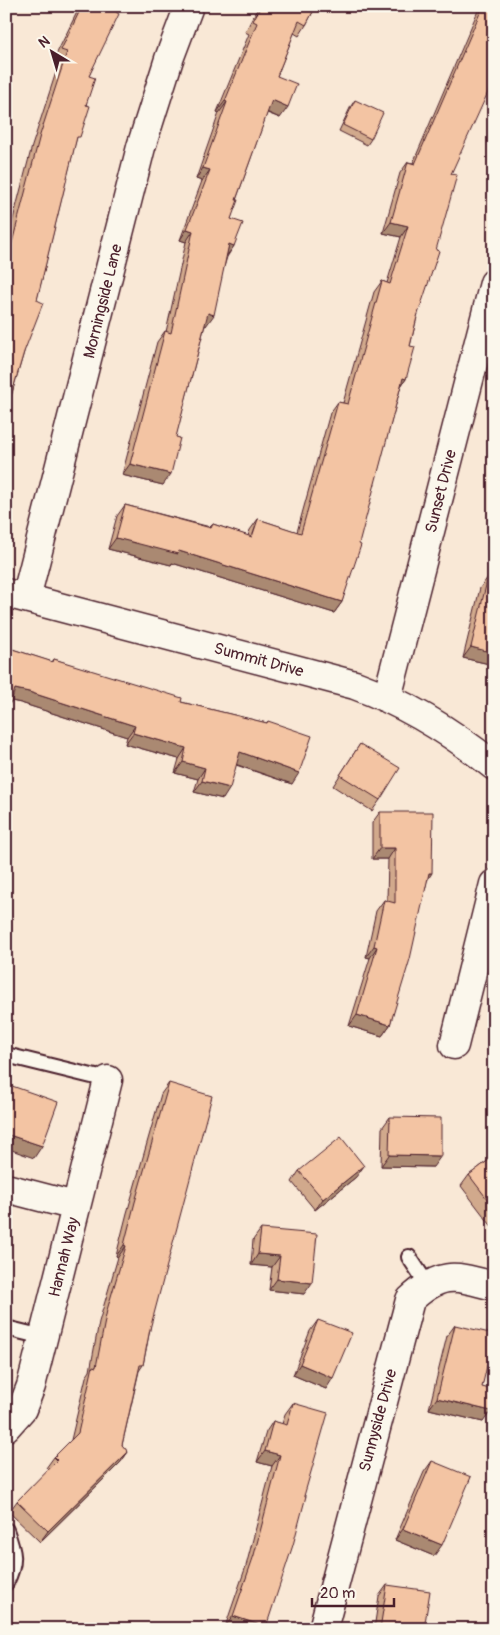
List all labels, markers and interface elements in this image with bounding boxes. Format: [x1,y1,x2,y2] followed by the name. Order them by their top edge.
[28,28,78,78] north arrow
[35,33,53,52] text: N
[79,242,127,360] street label: Morningside Lane
[421,447,461,535] street label: Sunset Drive
[212,638,306,682] street label: Summit Drive
[44,1215,84,1299] street label: Hannah Way
[355,1367,401,1474] street label: Sunnyside Drive
[312,1575,395,1607] scale bar
[320,1584,355,1603] text: 20 m

